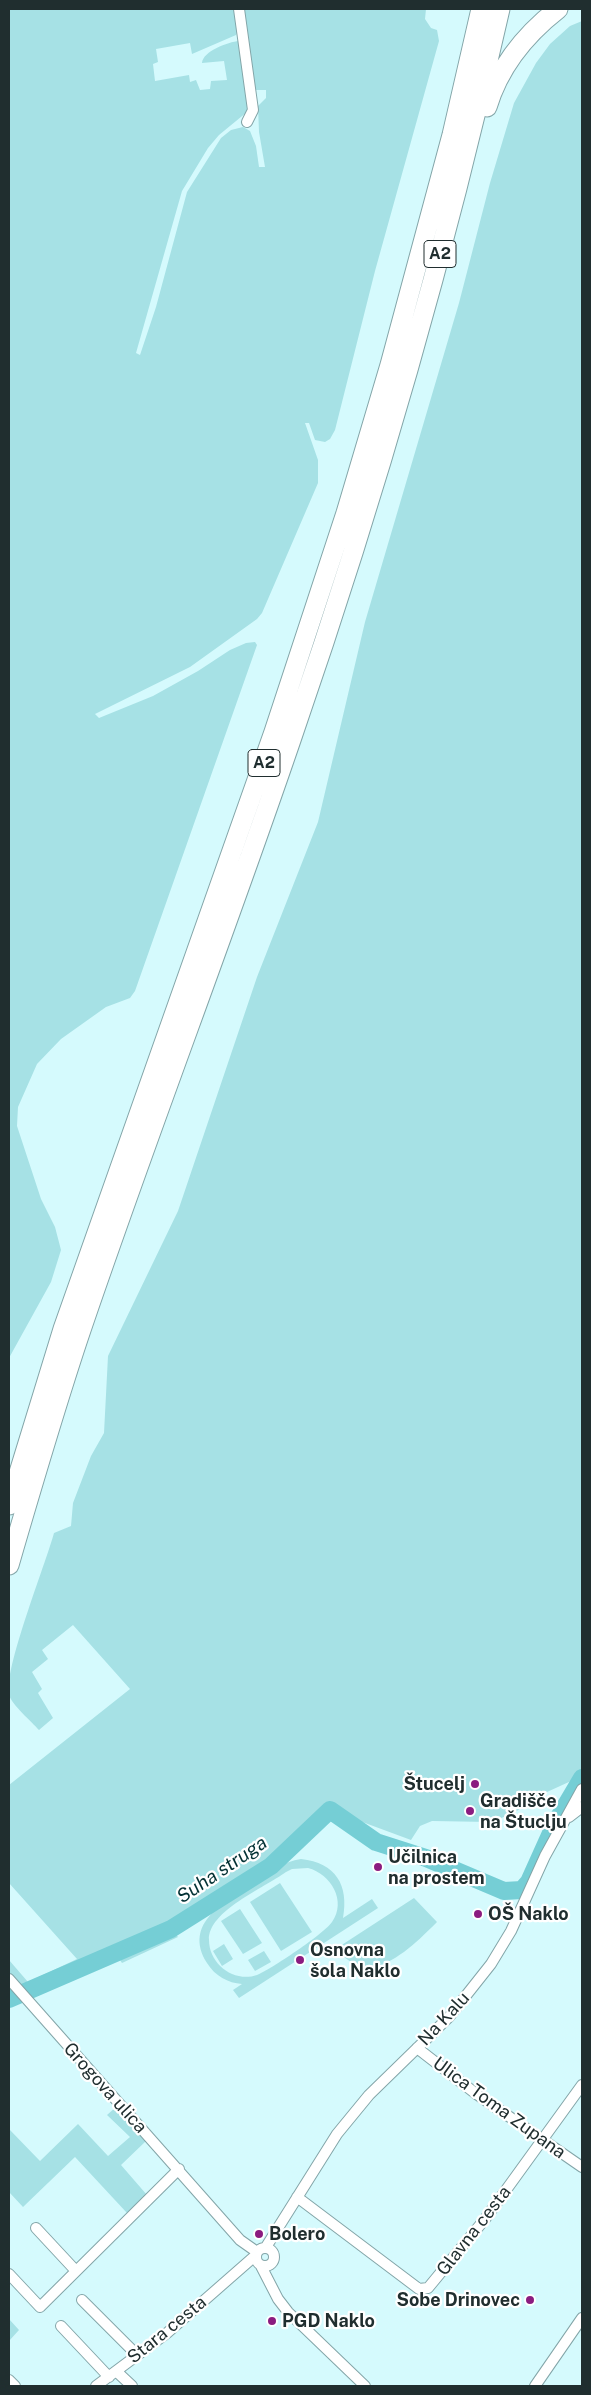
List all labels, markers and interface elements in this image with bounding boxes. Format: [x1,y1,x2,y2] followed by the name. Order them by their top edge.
[424,240,456,268] road number: A2
[248,750,280,776] road number: A2
[403,1773,465,1795] place label: Štucelj
[469,1778,481,1790] marker: Štucelj
[480,1790,567,1832] place label: Gradišče na Štuclju
[464,1805,476,1817] marker: Gradišče na Štuclju
[173,1832,271,1908] water label: Suha struga
[388,1846,485,1888] place label: Učilnica na prostem
[372,1861,384,1873] marker: Učilnica na prostem
[488,1903,569,1925] place label: OŠ Naklo
[472,1908,484,1920] marker: OŠ Naklo
[310,1939,400,1982] place label: Osnovna šola Naklo
[294,1954,306,1966] marker: Osnovna šola Naklo
[414,1988,474,2050] street label: Na Kalu
[59,2038,151,2138] street label: Grogova ulica
[428,2053,570,2163] street label: Ulica Toma Zupana
[432,2182,516,2280] street label: Glavna cesta
[269,2223,325,2245] place label: Bolero
[253,2228,265,2240] marker: Bolero
[397,2289,520,2311] place label: Sobe Drinovec
[123,2292,211,2368] street label: Stara cesta
[524,2294,536,2306] marker: Sobe Drinovec
[282,2310,375,2332] place label: PGD Naklo
[266,2315,278,2327] marker: PGD Naklo

